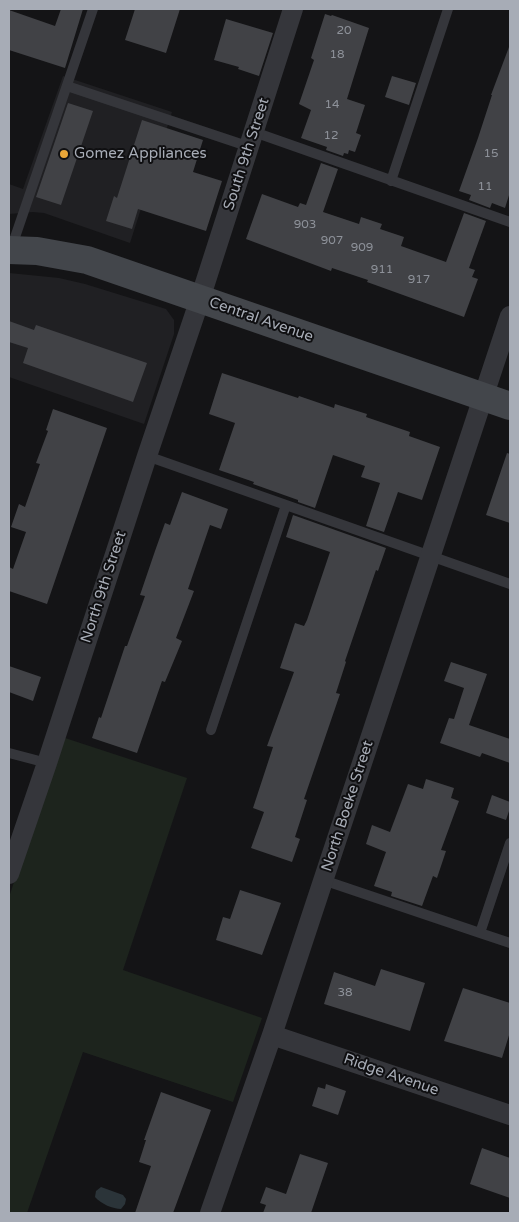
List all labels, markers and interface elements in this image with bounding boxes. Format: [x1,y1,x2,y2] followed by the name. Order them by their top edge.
[336,24,352,38] house number: 20
[329,48,345,62] house number: 18
[220,95,274,213] street label: South 9th Street
[324,98,340,112] house number: 14
[323,129,339,143] house number: 12
[74,145,207,163] place label: Gomez Appliances
[483,147,499,161] house number: 15
[58,148,70,160] marker: Gomez Appliances
[477,180,493,194] house number: 11
[294,218,316,232] house number: 903
[321,234,343,248] house number: 907
[351,241,373,255] house number: 909
[371,263,393,277] house number: 911
[408,273,430,287] house number: 917
[207,294,315,346] street label: Central Avenue
[77,529,131,645] street label: North 9th Street
[318,738,378,874] street label: North Boeke Street
[337,986,353,1000] house number: 38
[341,1050,441,1100] street label: Ridge Avenue

